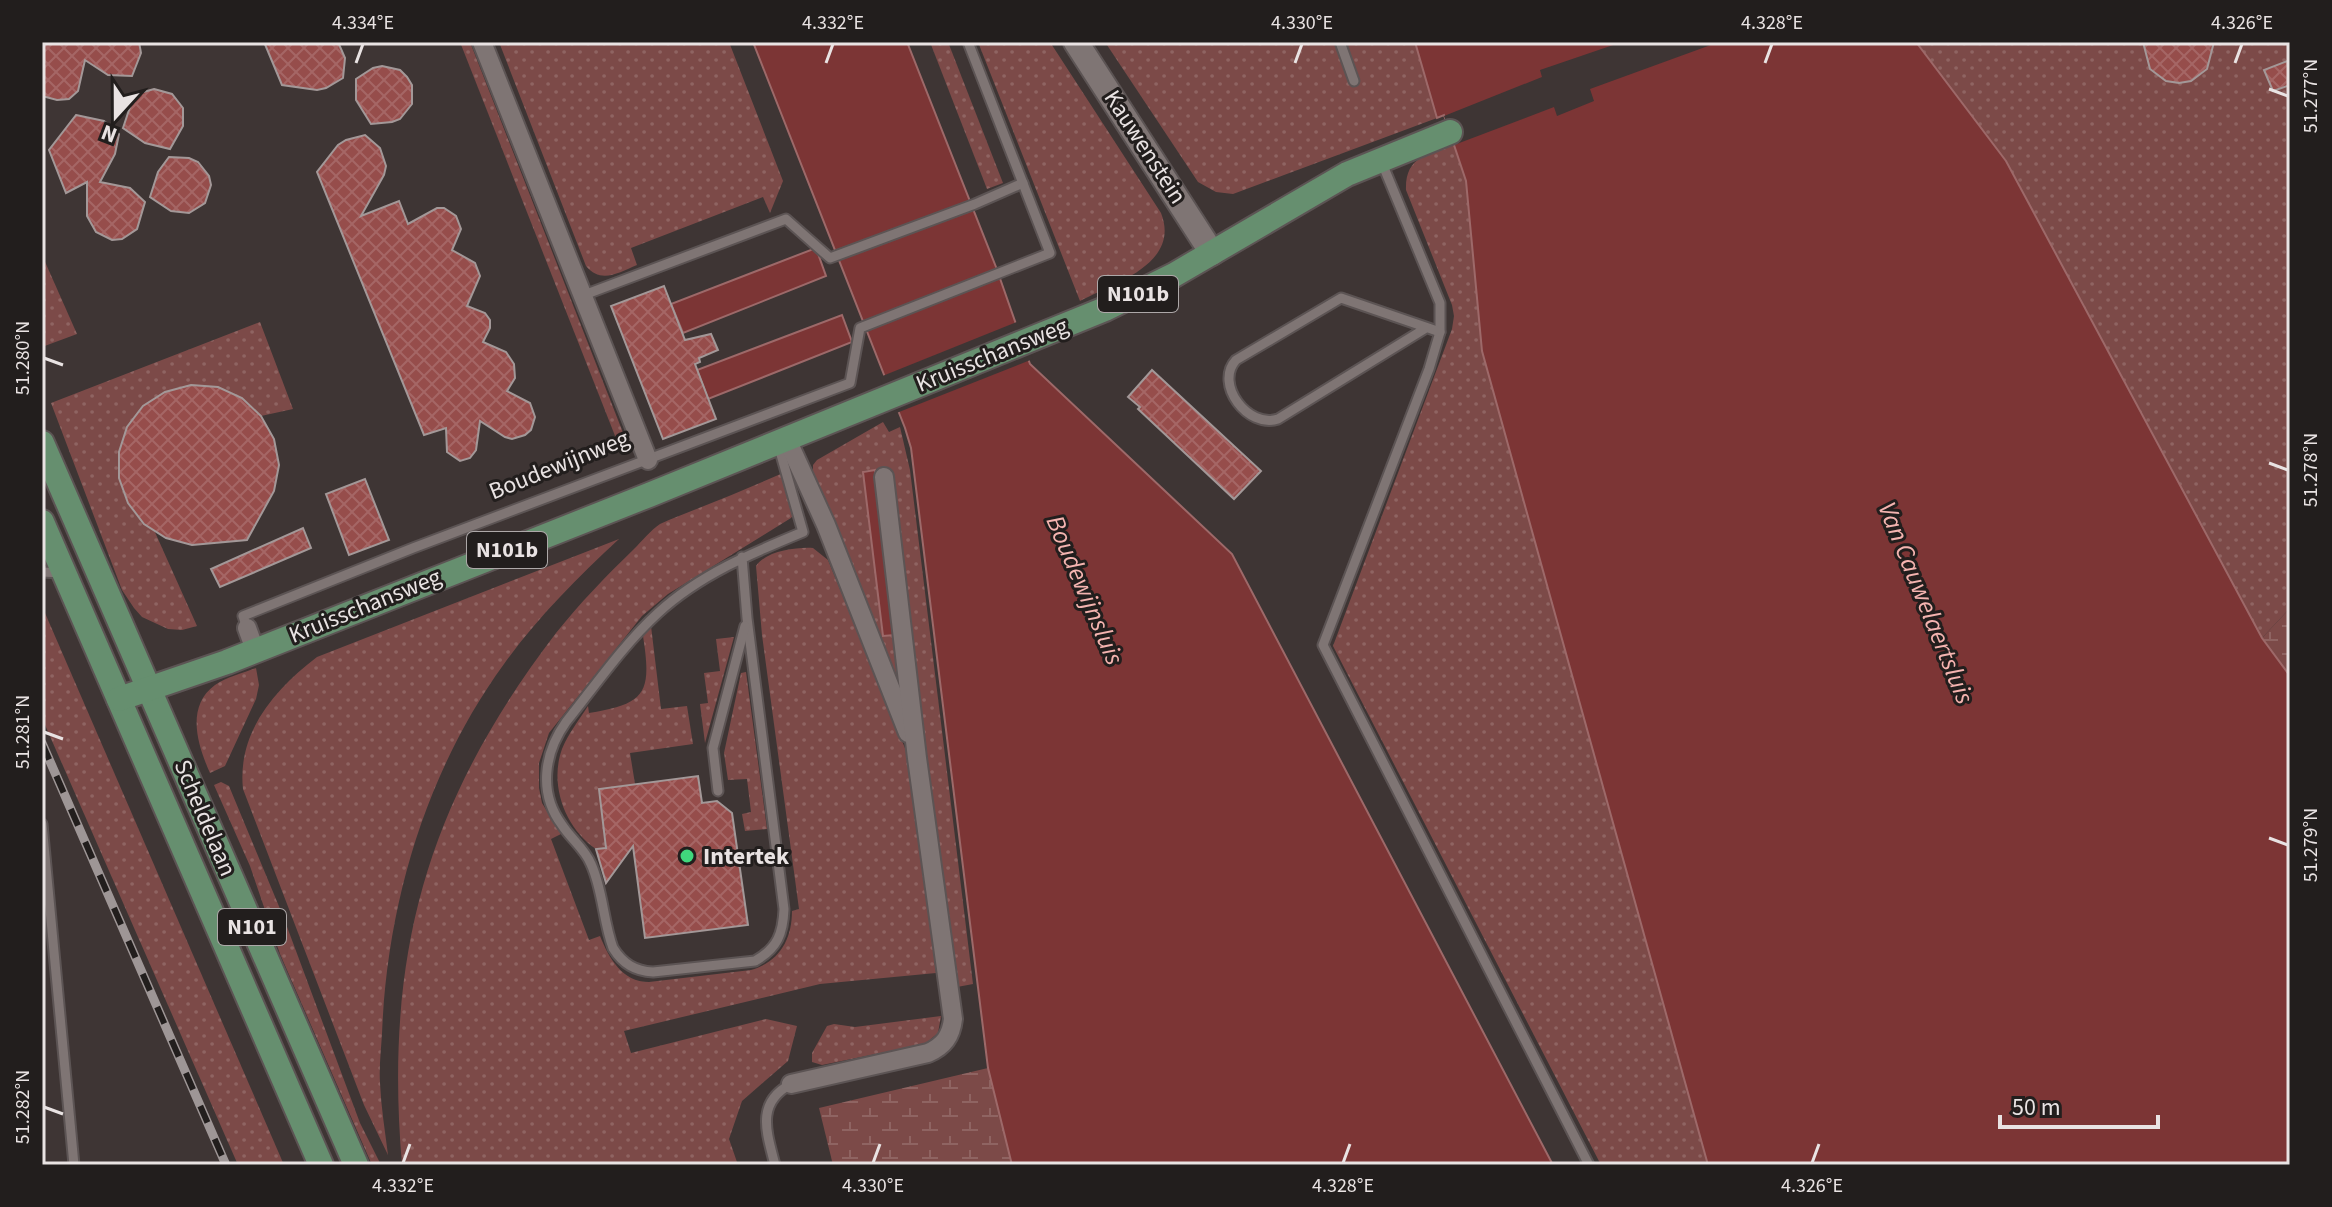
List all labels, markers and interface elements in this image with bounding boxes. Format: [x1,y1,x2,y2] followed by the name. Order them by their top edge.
[332,9,394,37] text: 4.334°E
[802,9,864,37] text: 4.332°E
[1271,9,1333,37] text: 4.330°E
[1741,9,1803,37] text: 4.328°E
[2211,9,2273,37] text: 4.326°E
[2297,59,2325,133] text: 51.277°N
[76,76,156,156] north arrow
[1095,83,1195,211] street label: Kauwenstein
[97,116,122,151] text: N
[1098,276,1178,312] road number: N101b
[911,309,1073,401] street label: Kruisschansweg
[9,321,37,395] text: 51.280°N
[484,421,634,509] street label: Boudewijnweg
[2297,433,2325,507] text: 51.278°N
[1869,496,1983,710] water label: Van Cauwelaertsluis
[1037,509,1133,671] water label: Boudewijnsluis
[467,532,547,568] road number: N101b
[284,560,446,652] street label: Kruisschansweg
[9,695,37,769] text: 51.281°N
[165,754,245,882] street label: Scheldelaan
[2297,808,2325,882] text: 51.279°N
[703,839,790,874] place label: Intertek
[678,847,696,865] marker: Intertek
[218,909,286,945] road number: N101
[9,1070,37,1144] text: 51.282°N
[2000,1079,2158,1129] scale bar
[2012,1090,2061,1125] text: 50 m
[372,1172,434,1200] text: 4.332°E
[842,1172,904,1200] text: 4.330°E
[1312,1172,1374,1200] text: 4.328°E
[1781,1172,1843,1200] text: 4.326°E

